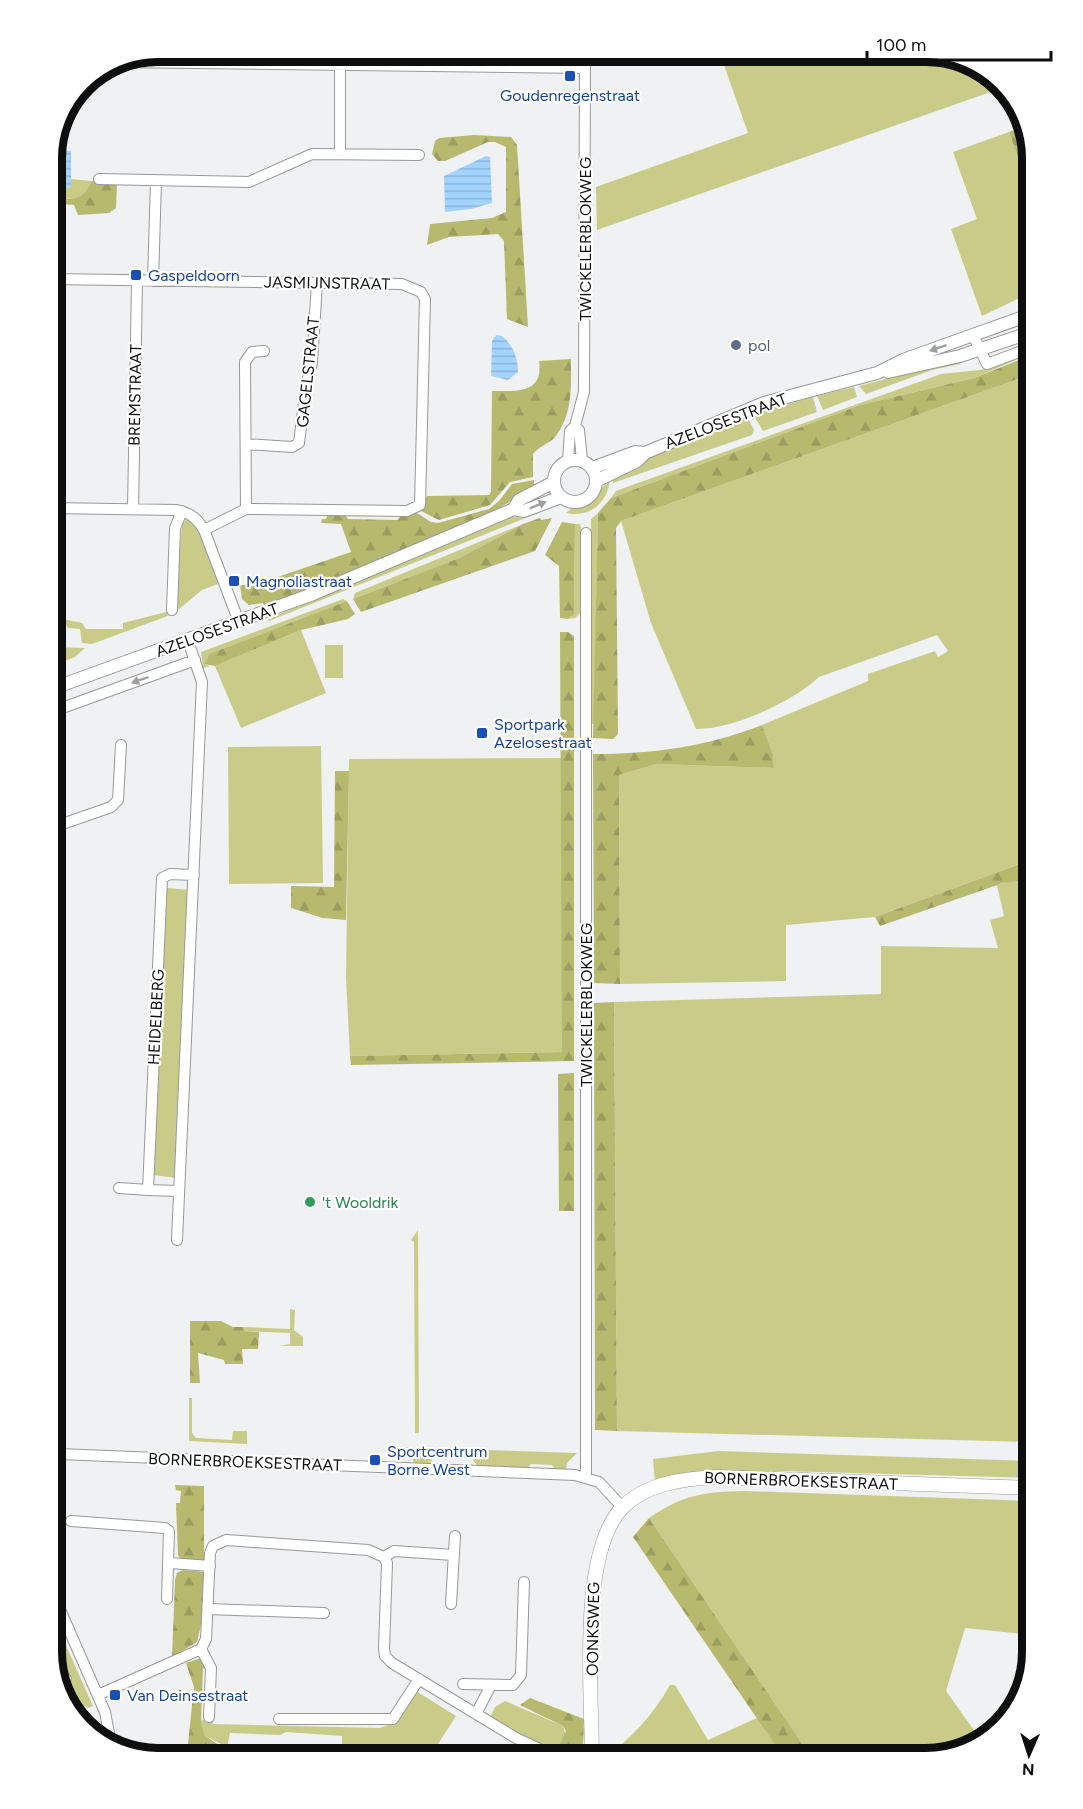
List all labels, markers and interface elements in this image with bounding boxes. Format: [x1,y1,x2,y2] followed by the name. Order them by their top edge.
[867,24,1052,62] scale bar
[876,34,926,56] text: 100 m
[563,69,577,83] marker: Goudenregenstraat
[500,86,640,105] place label: Goudenregenstraat
[576,157,595,321] street label: TWICKELERBLOKWEG
[148,266,240,285] place label: Gaspeldoorn
[129,268,143,282] marker: Gaspeldoorn
[264,272,391,294] street label: JASMIJNSTRAAT
[293,315,323,428] street label: GAGELSTRAAT
[748,336,770,355] place label: pol
[729,338,743,352] marker: pol
[125,344,145,446] street label: BREMSTRAAT
[929,344,947,354] one-way arrow
[662,389,790,453] street label: AZELOSESTRAAT
[529,500,547,510] one-way arrow
[246,572,352,591] place label: Magnoliastraat
[227,574,241,588] marker: Magnoliastraat
[153,599,281,661] street label: AZELOSESTRAAT
[131,675,149,685] one-way arrow
[494,715,592,752] place label: Sportpark Azelosestraat
[475,726,489,740] marker: Sportpark Azelosestraat
[577,923,596,1087] street label: TWICKELERBLOKWEG
[144,969,168,1065] street label: HEIDELBERG
[322,1193,398,1212] place label: 't Wooldrik
[303,1195,317,1209] marker: 't Wooldrik
[387,1442,487,1479] place label: Sportcentrum Borne West
[148,1449,342,1475] street label: BORNERBROEKSESTRAAT
[368,1453,382,1467] marker: Sportcentrum Borne West
[704,1468,898,1494] street label: BORNERBROEKSESTRAAT
[583,1582,603,1676] street label: OONKSWEG
[127,1686,248,1705] place label: Van Deinsestraat
[108,1688,122,1702] marker: Van Deinsestraat
[999,1725,1059,1785] north arrow
[1022,1760,1035,1779] text: N

